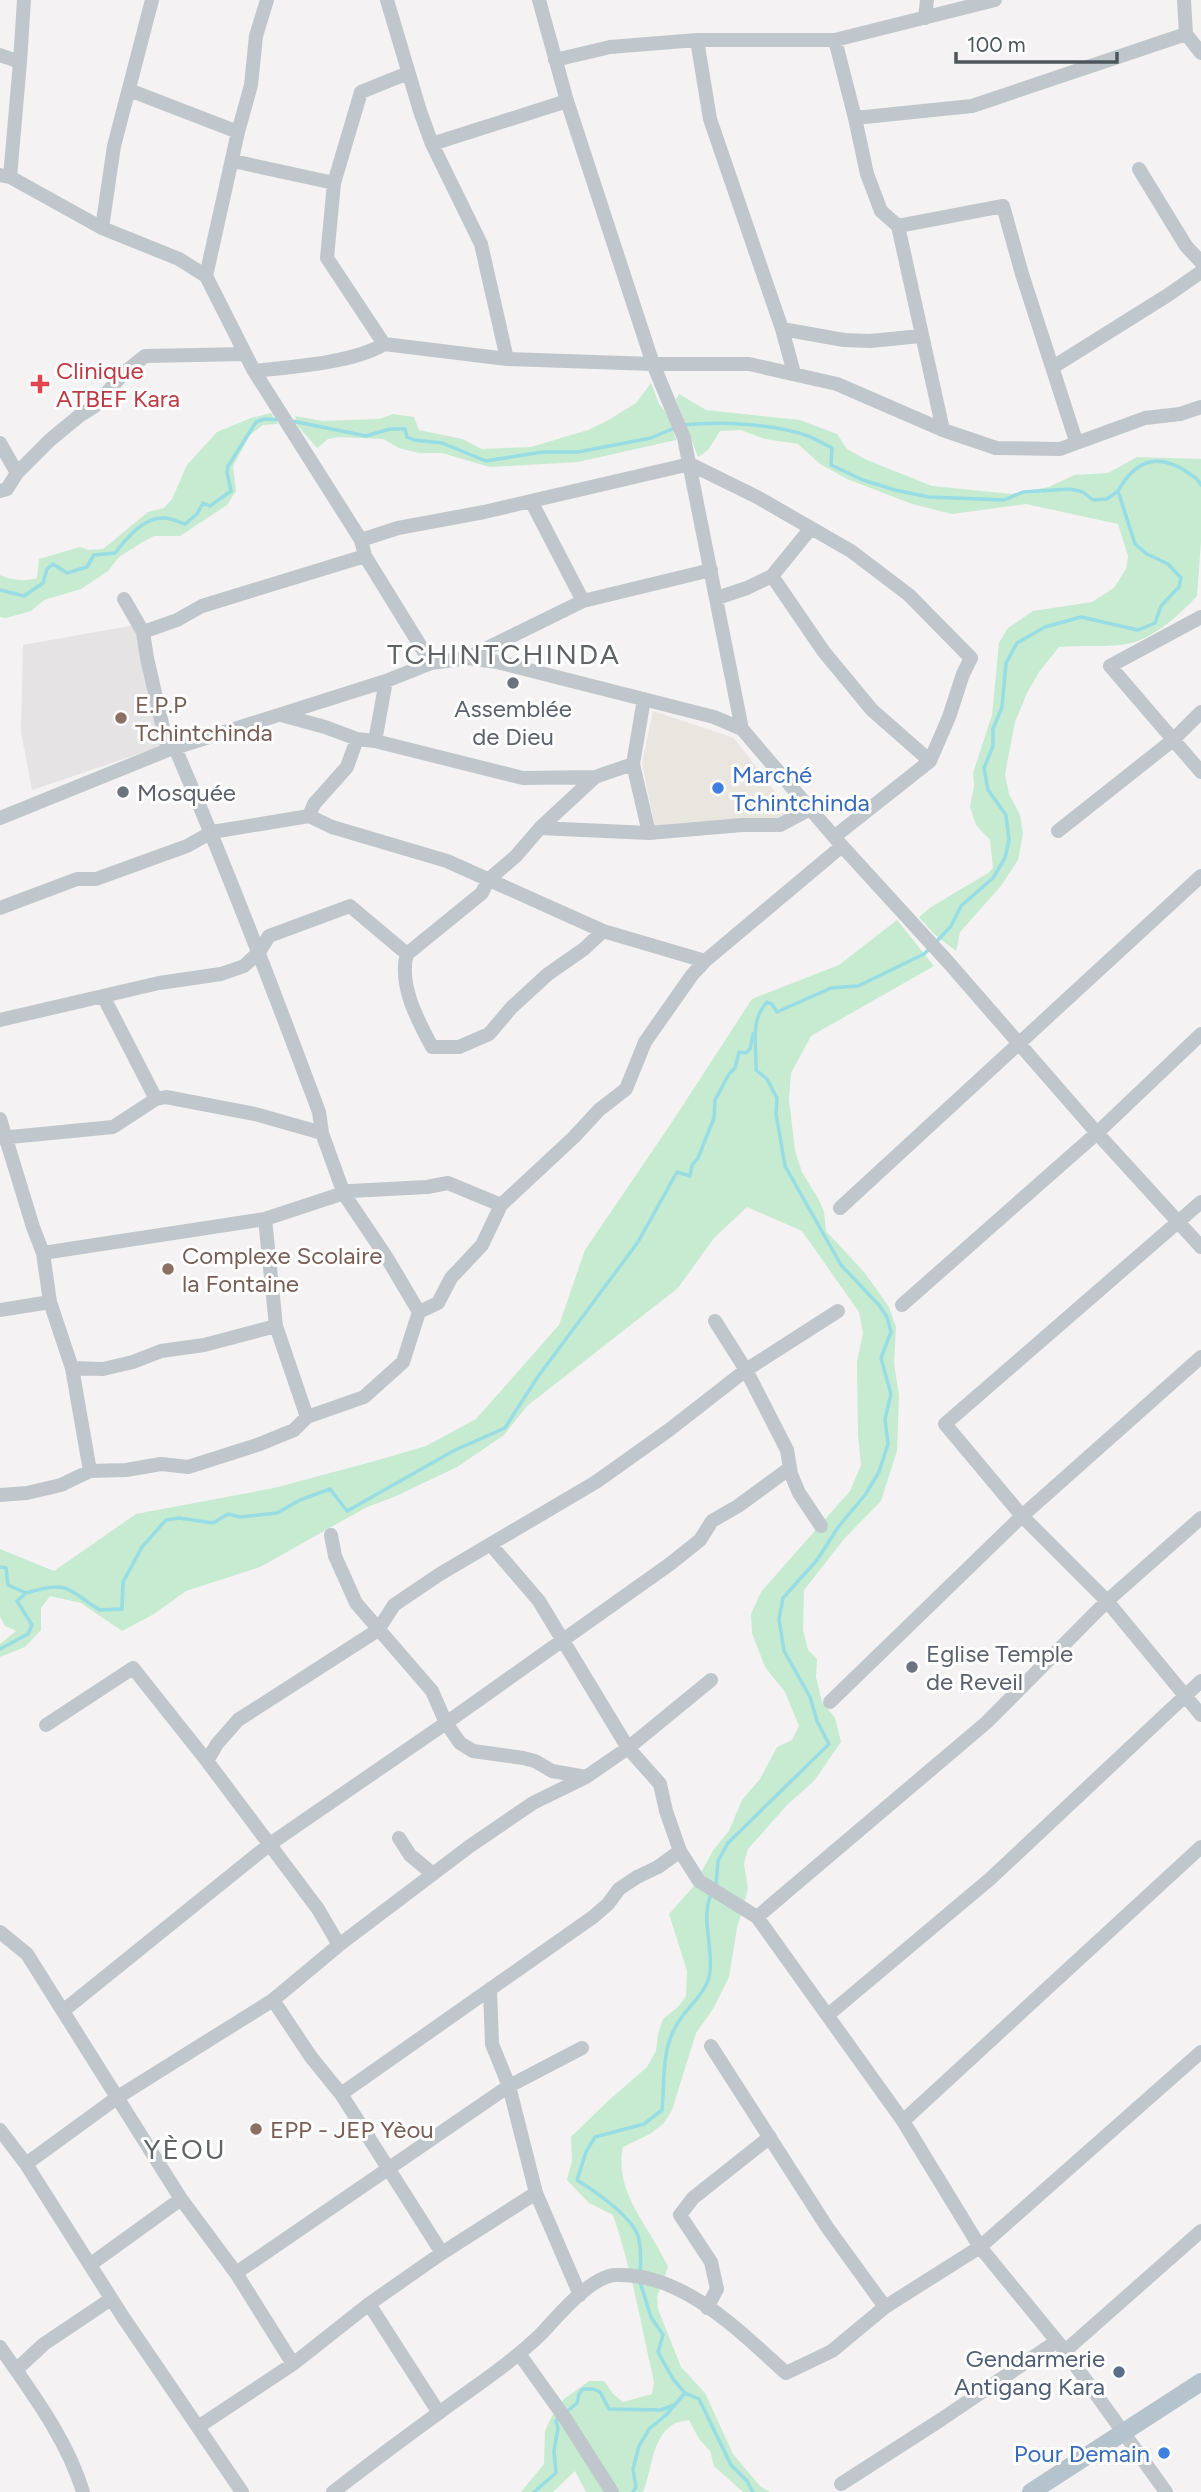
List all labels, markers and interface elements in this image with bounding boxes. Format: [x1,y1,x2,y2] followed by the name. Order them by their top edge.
[956,21,1117,65] scale bar
[967,32,1026,57] text: 100 m
[56,356,180,413] place label: Clinique ATBEF Kara
[30,374,50,394] marker: Clinique ATBEF Kara
[387,637,621,671] district label: TCHINTCHINDA
[505,675,521,691] marker: Assemblée de Dieu
[135,690,273,747] place label: E.P.P Tchintchinda
[454,694,572,751] place label: Assemblée de Dieu
[113,710,129,726] marker: E.P.P Tchintchinda
[732,760,870,817] place label: Marché Tchintchinda
[137,778,236,807] place label: Mosquée
[710,780,726,796] marker: Marché Tchintchinda
[115,784,131,800] marker: Mosquée
[182,1241,382,1298] place label: Complexe Scolaire la Fontaine
[160,1261,176,1277] marker: Complexe Scolaire la Fontaine
[926,1639,1073,1696] place label: Eglise Temple de Reveil
[904,1659,920,1675] marker: Eglise Temple de Reveil
[270,2115,434,2144] place label: EPP - JEP Yèou
[248,2121,264,2137] marker: EPP - JEP Yèou
[143,2132,227,2166] district label: YÈOU
[954,2344,1105,2401] place label: Gendarmerie Antigang Kara
[1111,2364,1127,2380] marker: Gendarmerie Antigang Kara
[1014,2439,1150,2468] place label: Pour Demain
[1156,2445,1172,2461] marker: Pour Demain

